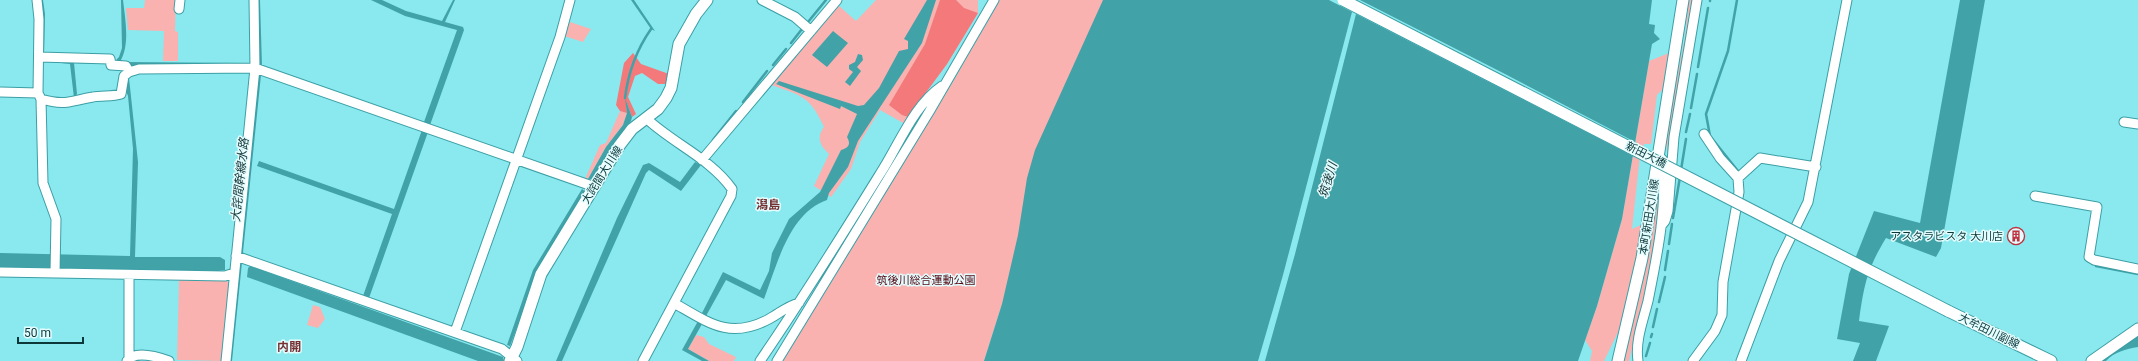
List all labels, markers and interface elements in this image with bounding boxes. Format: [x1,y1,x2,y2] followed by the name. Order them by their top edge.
[229,137,251,223] water label: 大詫間幹線水路
[1623,139,1669,171] street label: 新田大橋
[579,144,625,206] street label: 大詫間大川線
[1316,159,1341,199] water label: 筑後川
[1637,178,1661,256] street label: 本町新田大川線
[756,198,780,212] district label: 潟島
[2006,226,2026,246] building icon: アスタラビスタ 大川店
[1890,230,2003,243] place label: アスタラビスタ 大川店
[877,274,976,287] park label: 筑後川総合運動公園
[1956,311,2022,351] street label: 大牟田川副線
[18,319,83,345] scale bar
[24,326,51,340] text: 50 m
[277,340,301,354] district label: 内開

